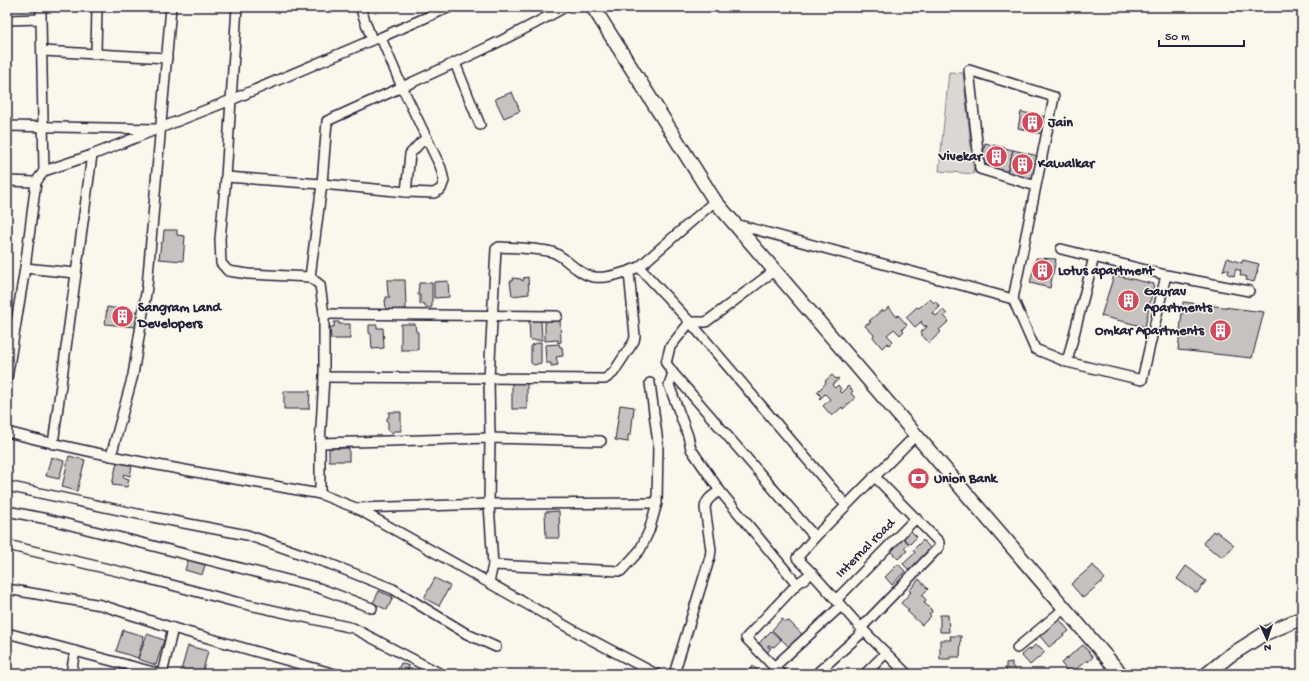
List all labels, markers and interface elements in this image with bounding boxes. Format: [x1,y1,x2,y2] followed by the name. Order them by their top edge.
[1159,22,1244,48] scale bar
[1165,31,1190,45] text: 50 m
[1019,110,1045,136] building icon: Jain
[1047,115,1073,132] place label: Jain
[984,144,1010,170] building icon: Vivekar
[938,149,984,166] place label: Vivekar
[1010,151,1036,177] building icon: Kawalkar
[1037,156,1096,173] place label: Kawalkar
[1030,258,1056,284] building icon: Lotus apartment
[1058,263,1155,280] place label: Lotus apartment
[1143,284,1213,317] place label: Gaurav Apartments
[1116,287,1142,313] building icon: Gaurav Apartments
[136,300,222,333] place label: Sangram Land Developers
[109,303,135,329] building icon: Sangram Land Developers
[1207,318,1233,344] building icon: Omkar Apartments
[1095,323,1205,340] place label: Omkar Apartments
[906,466,932,492] bank icon: Union Bank
[934,471,999,488] place label: Union Bank
[833,515,900,582] street label: Internal road
[1247,619,1287,659] north arrow
[1264,641,1271,653] text: N

